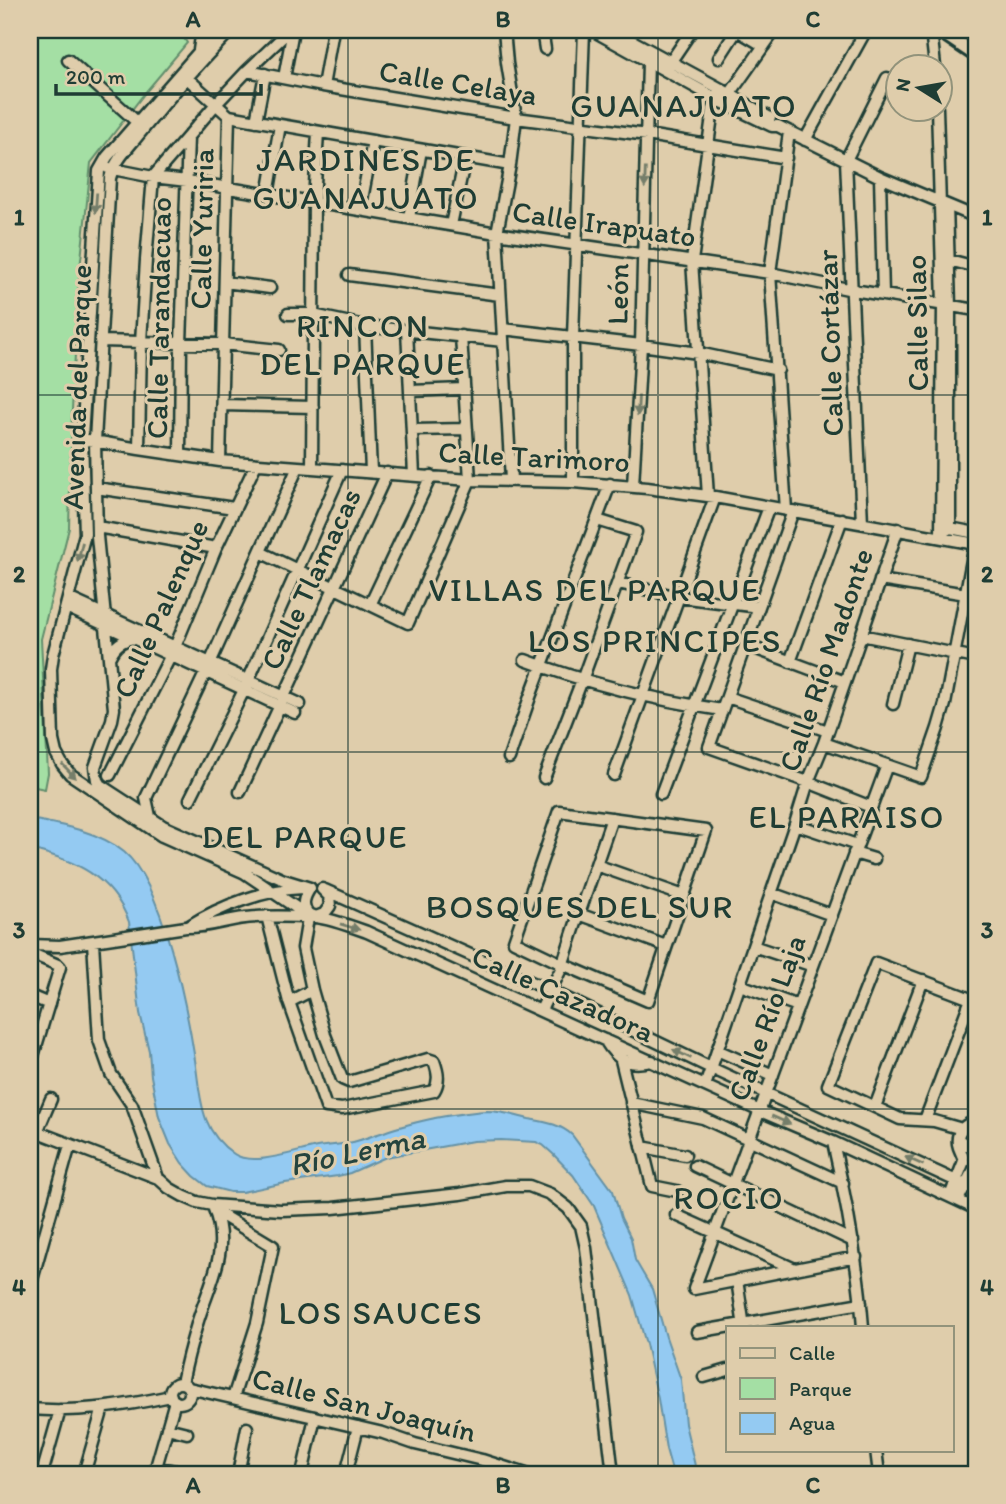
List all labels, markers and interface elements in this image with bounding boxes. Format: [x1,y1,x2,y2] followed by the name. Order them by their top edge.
[185,5,201,33] text: A
[496,5,511,33] text: B
[806,5,821,33] text: C
[56,52,261,96] scale bar
[376,52,540,113] street label: Calle Celaya
[884,52,954,122] north arrow
[66,64,126,89] text: 200 m
[890,76,915,93] text: N
[570,86,798,125] district label: GUANAJUATO
[252,140,480,217] district label: JARDINES DE GUANAJUATO
[182,148,221,310] street label: Calle Yuriria
[640,168,651,190] one-way arrow
[91,192,102,214] one-way arrow
[510,192,698,255] street label: Calle Irapuato
[138,197,179,439] street label: Calle Tarandacuao
[14,203,25,231] text: 1
[982,203,993,231] text: 1
[808,249,851,437] street label: Calle Cortázar
[897,254,936,392] street label: Calle Silao
[598,263,637,325] street label: León
[54,264,99,510] street label: Avenida del Parque
[259,306,467,383] district label: RINCON DEL PARQUE
[632,395,643,417] one-way arrow
[437,433,631,480] street label: Calle Tarimoro
[252,482,369,676] street label: Calle Tlamacas
[105,514,216,704] street label: Calle Palenque
[74,541,85,563] one-way arrow
[770,543,881,776] street label: Calle Río Madonte
[13,560,26,588] text: 2
[981,560,994,588] text: 2
[428,570,762,609] district label: VILLAS DEL PARQUE
[528,621,782,660] district label: LOS PRINCIPES
[61,762,77,779] one-way arrow
[748,797,946,836] district label: EL PARAISO
[201,817,409,856] district label: DEL PARQUE
[426,887,734,926] district label: BOSQUES DEL SUR
[13,916,26,944] text: 3
[981,916,994,944] text: 3
[340,922,361,932] one-way arrow
[719,929,814,1106] street label: Calle Río Laja
[466,937,661,1050] street label: Calle Cazadora
[672,1049,692,1060] one-way arrow
[771,1114,791,1126] one-way arrow
[286,1118,429,1184] water label: Río Lerma
[904,1155,924,1167] one-way arrow
[673,1178,785,1217] district label: ROCIO
[12,1273,26,1301] text: 4
[980,1273,994,1301] text: 4
[278,1293,484,1332] district label: LOS SAUCES
[726,1326,954,1452] legend
[789,1340,835,1365] text: Calle
[248,1359,480,1450] street label: Calle San Joaquín
[789,1376,852,1401] text: Parque
[789,1410,835,1435] text: Agua
[185,1471,201,1499] text: A
[496,1471,511,1499] text: B
[806,1471,821,1499] text: C

